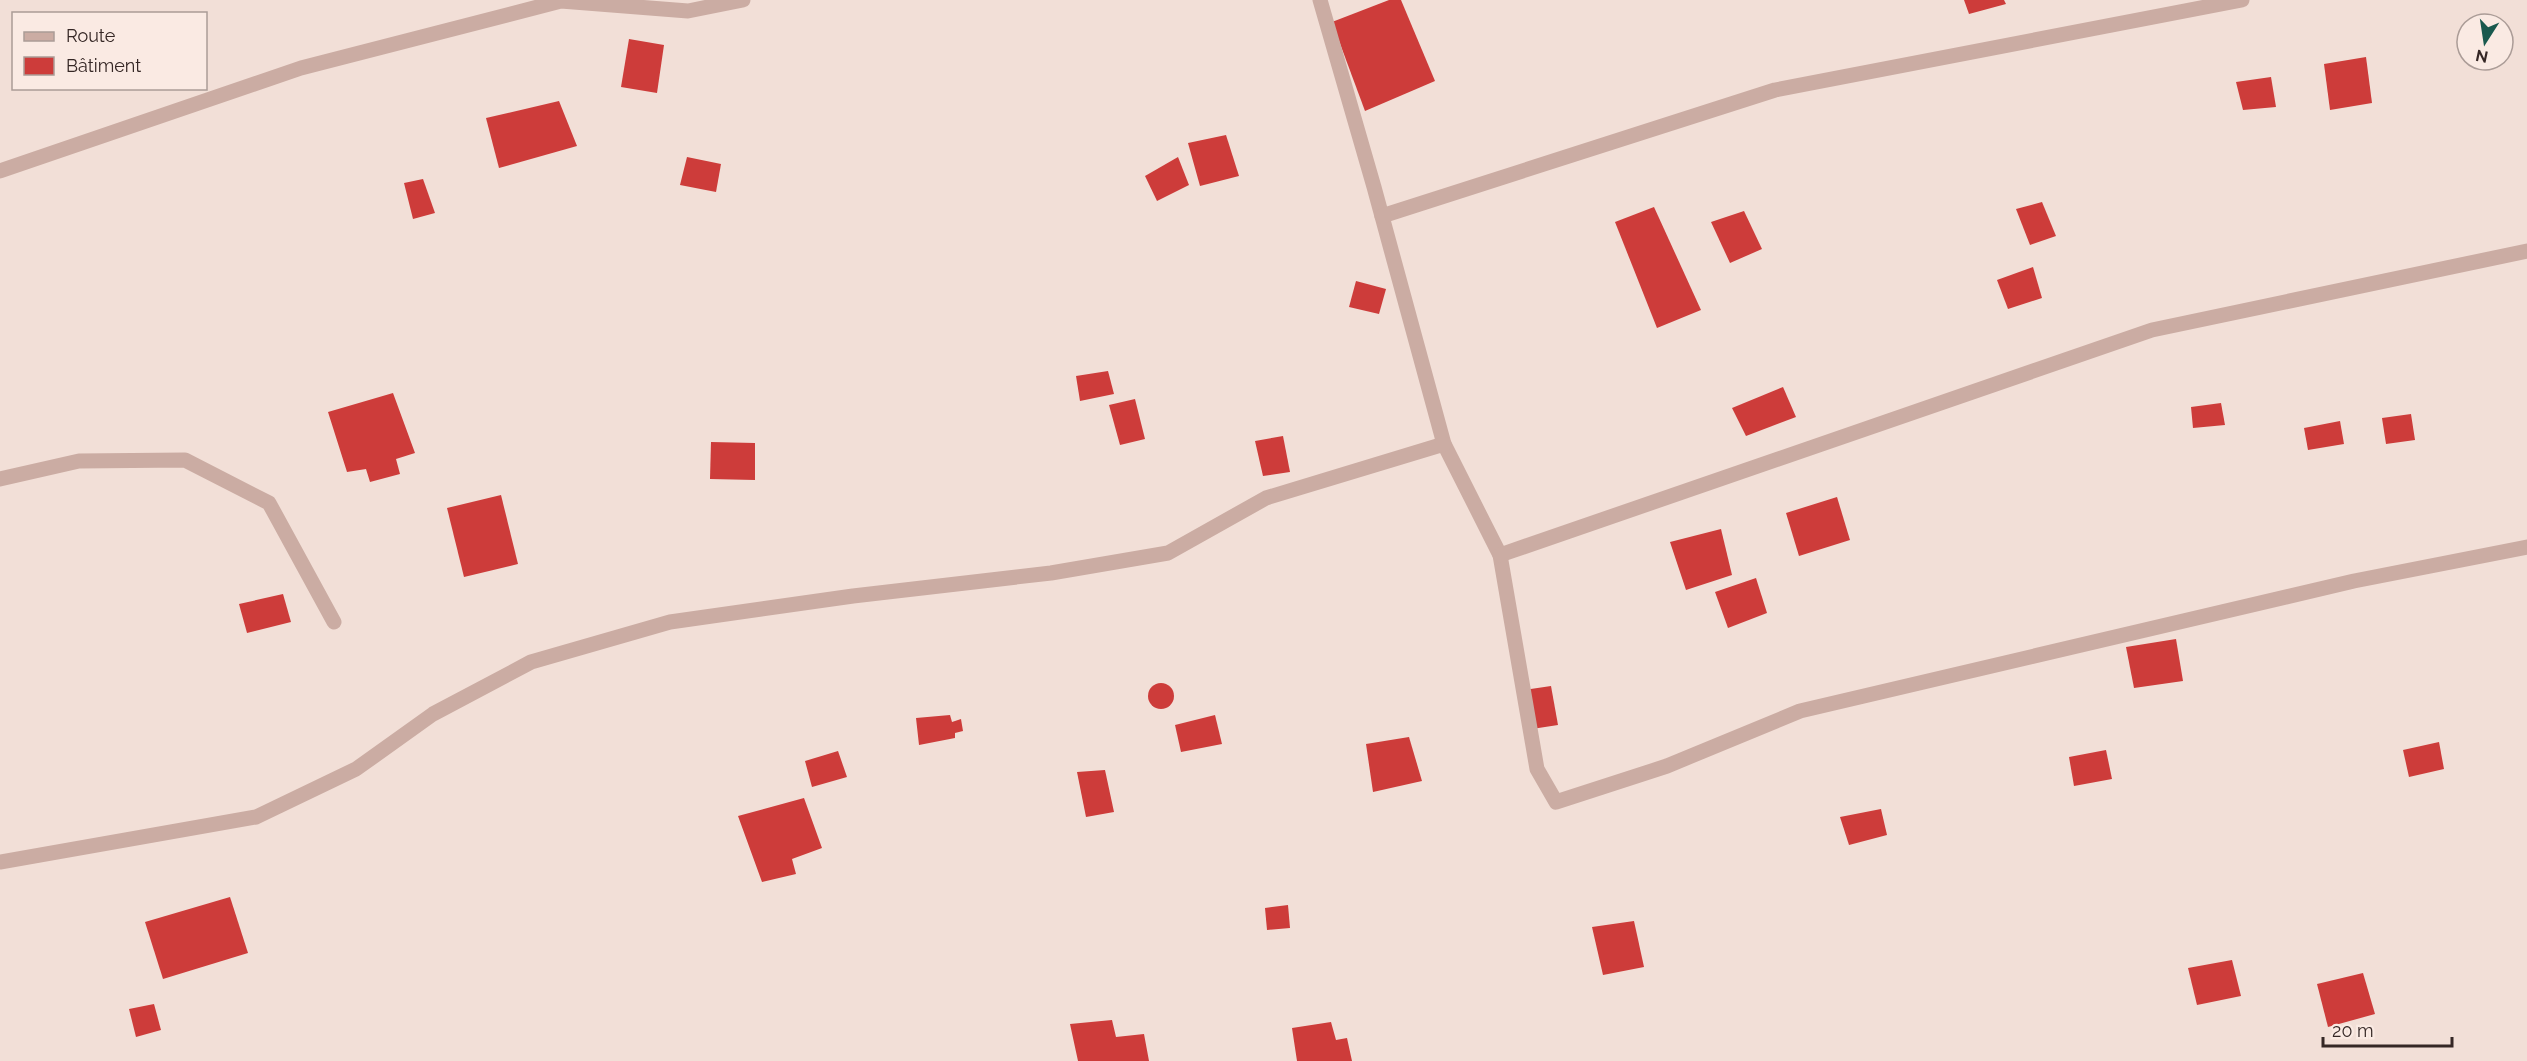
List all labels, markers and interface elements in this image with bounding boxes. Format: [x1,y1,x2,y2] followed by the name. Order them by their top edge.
[12,12,207,90] legend
[2455,12,2515,72] north arrow
[66,25,116,46] text: Route
[2474,46,2490,67] text: N
[66,55,141,76] text: Bâtiment
[2323,1010,2452,1048] scale bar
[2332,1020,2374,1041] text: 20 m

